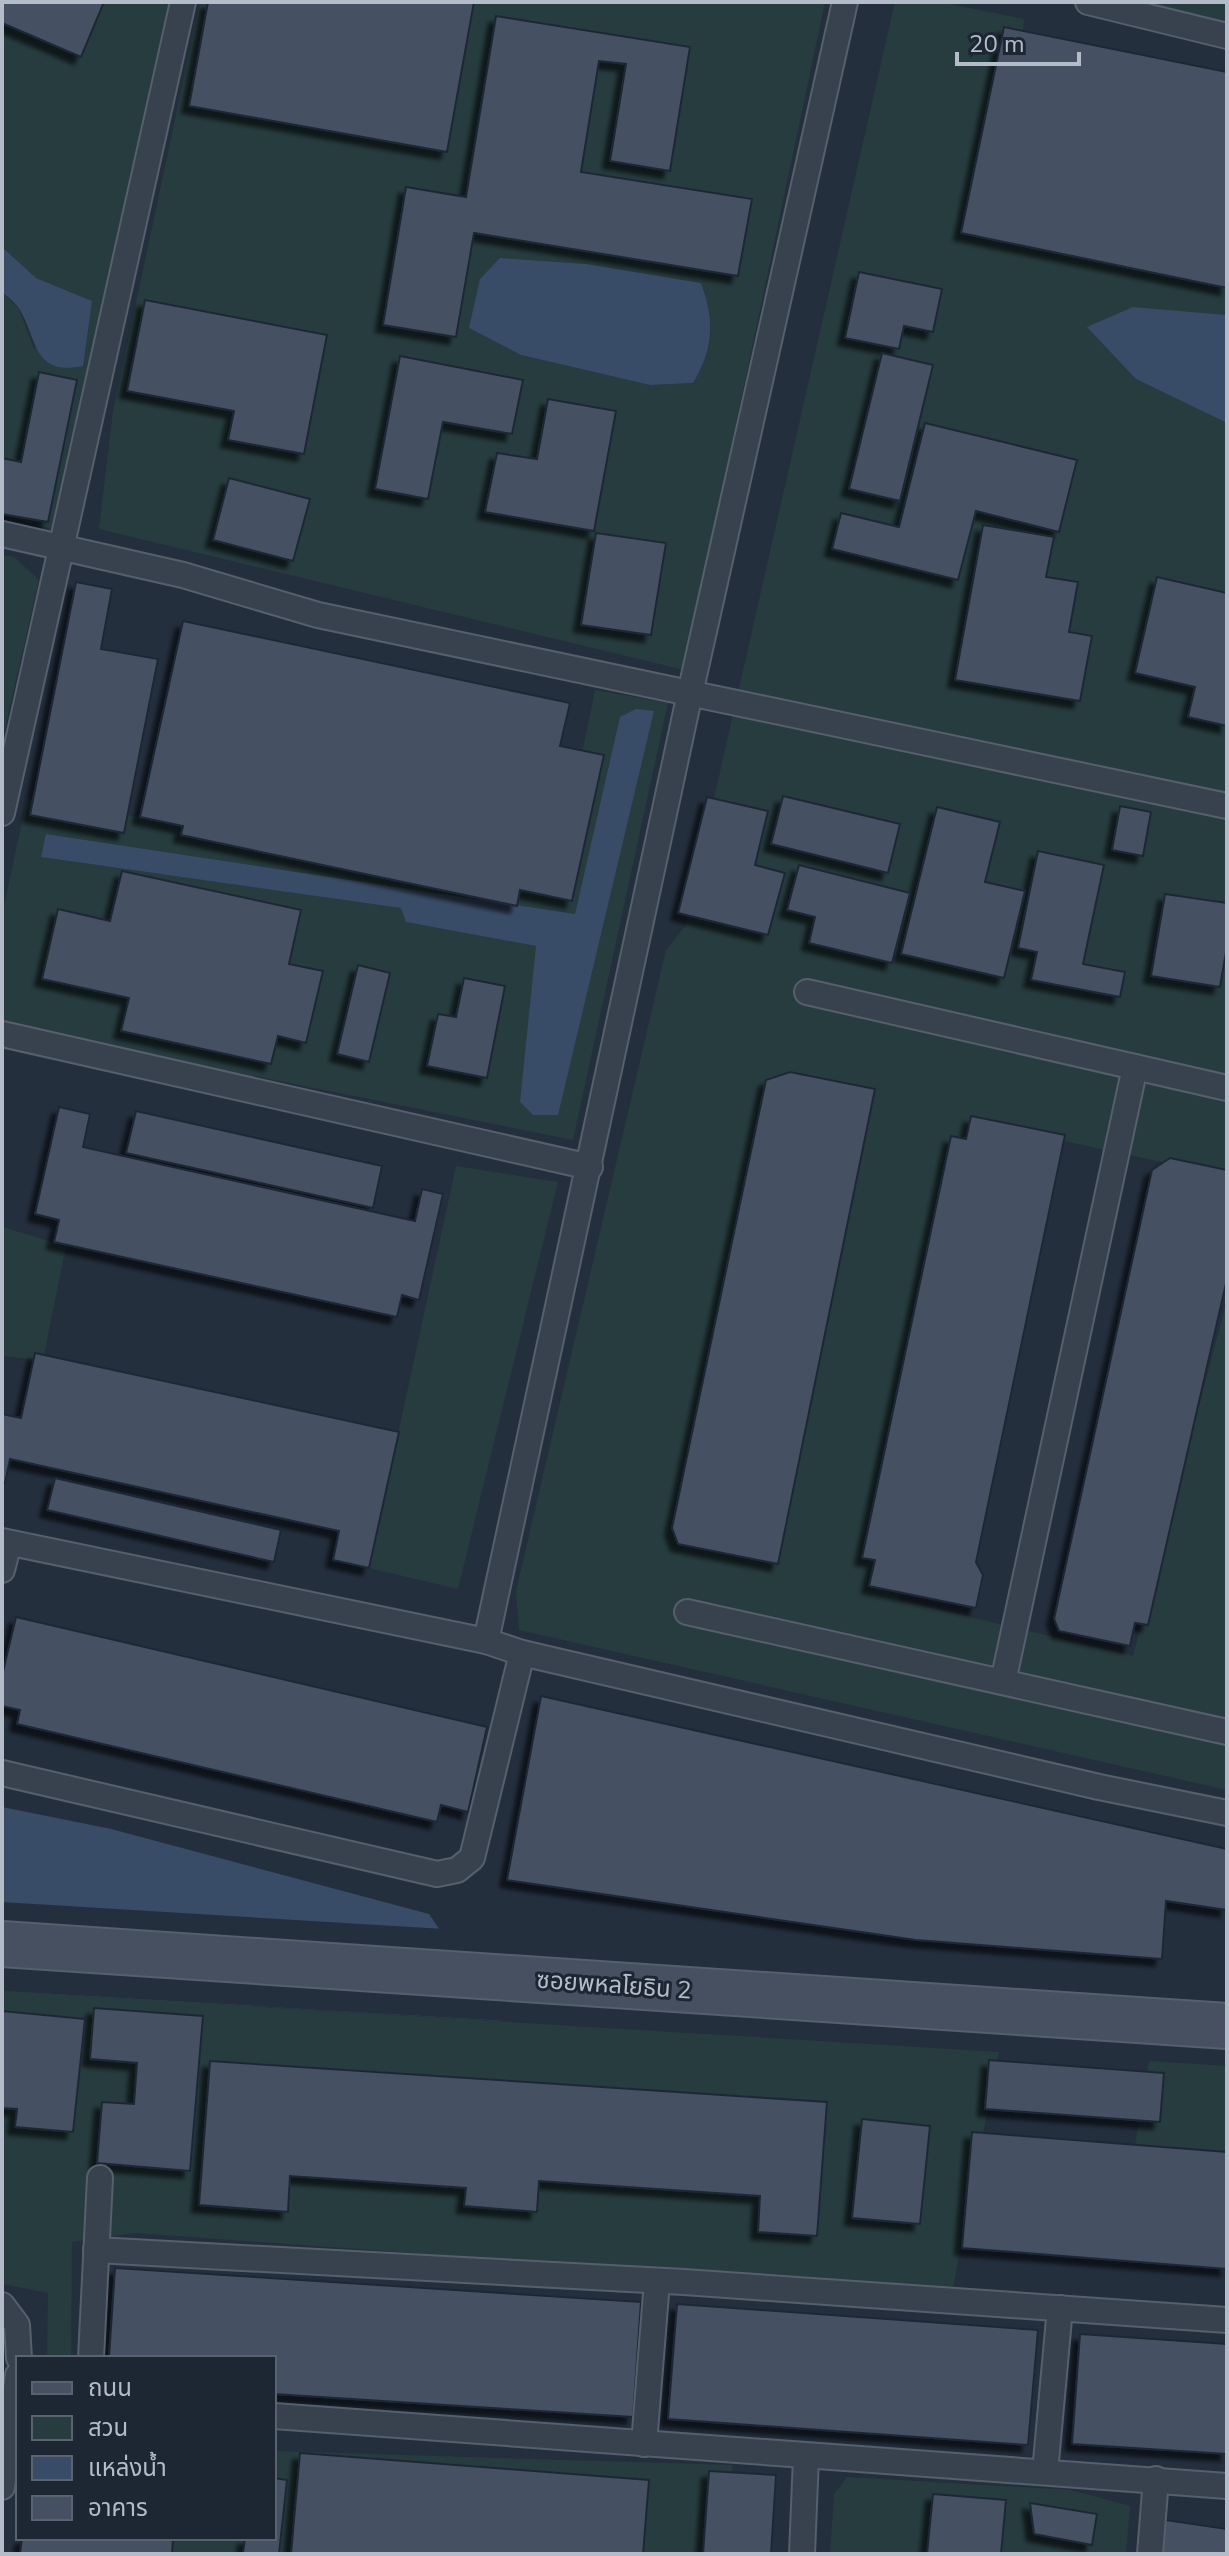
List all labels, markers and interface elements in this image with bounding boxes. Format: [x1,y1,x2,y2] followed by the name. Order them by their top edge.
[957,16,1079,66] scale bar
[969,28,1025,60] text: 20 m
[536,1964,692,2006] street label: ซอยพหลโยธิน 2
[16,2356,276,2540] legend
[88,2372,132,2404] text: ถนน
[88,2412,128,2444] text: สวน
[88,2451,167,2484] text: แหล่งน้ำ
[88,2492,148,2524] text: อาคาร

